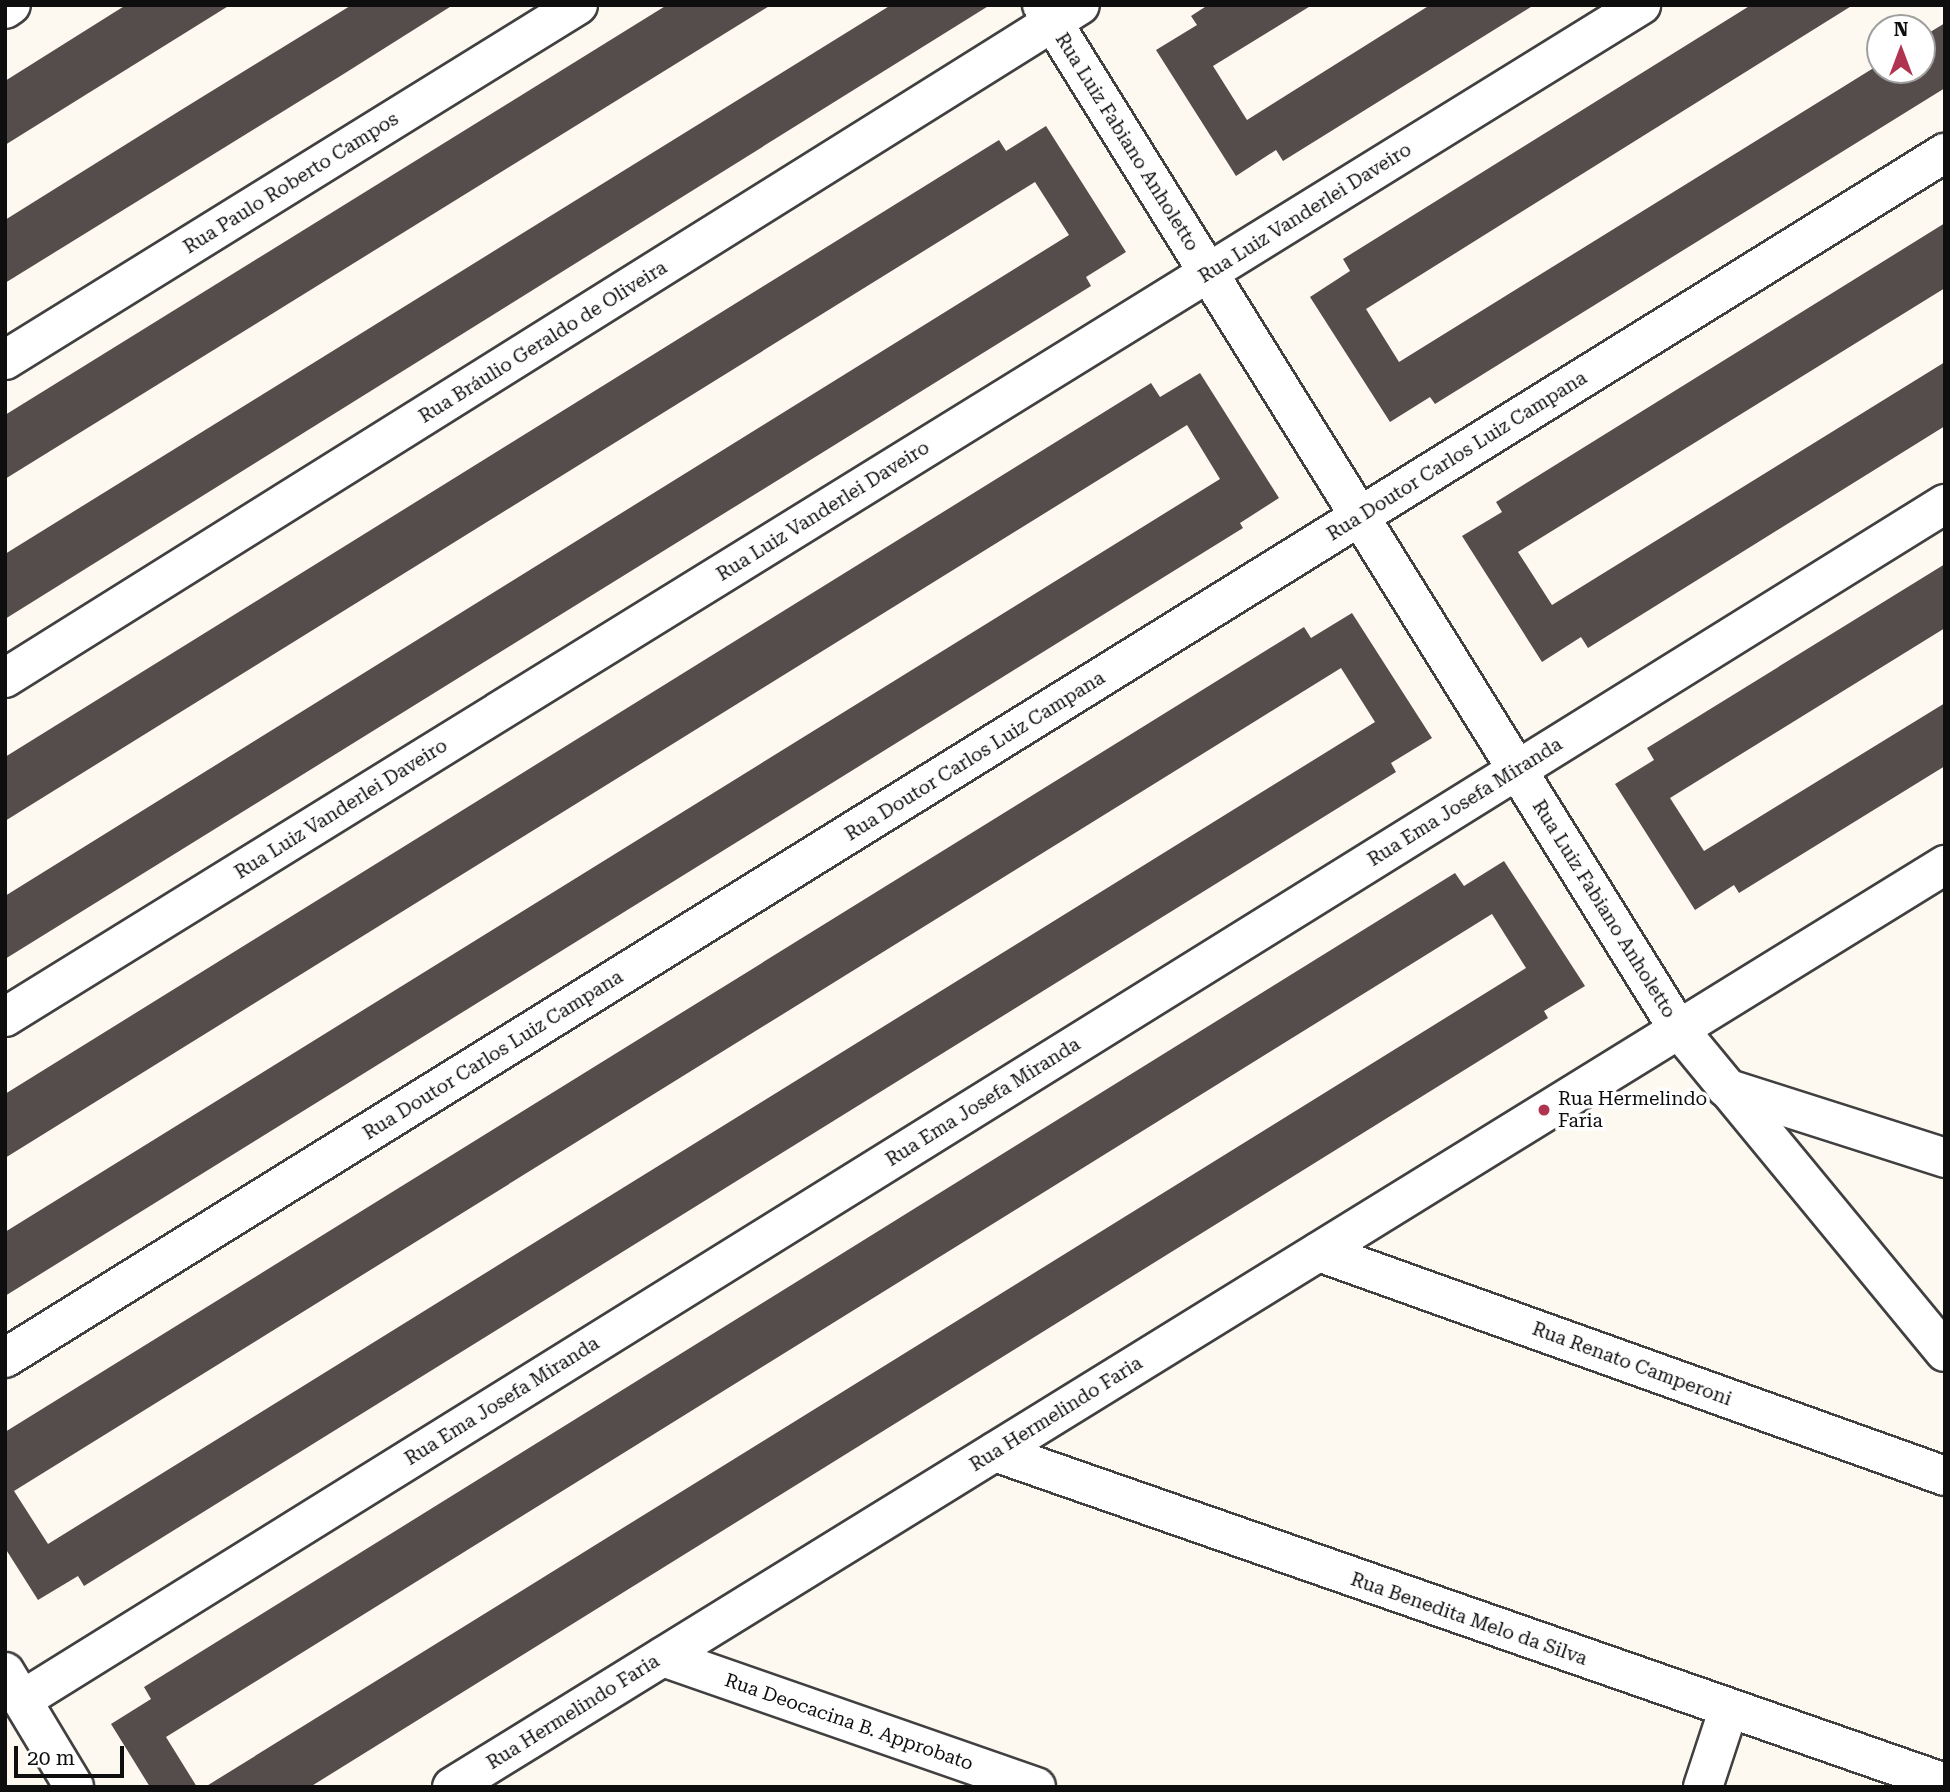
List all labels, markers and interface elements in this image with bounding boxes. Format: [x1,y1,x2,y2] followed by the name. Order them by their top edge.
[1866,14,1936,84] north arrow
[1894,18,1908,41] text: N
[1050,29,1204,255] street label: Rua Luiz Fabiano Anholetto
[179,107,403,259] street label: Rua Paulo Roberto Campos
[1195,138,1415,288] street label: Rua Luiz Vanderlei Daveiro
[415,256,671,428] street label: Rua Bráulio Geraldo de Oliveira
[1323,366,1591,546] street label: Rua Doutor Carlos Luiz Campana
[713,436,933,586] street label: Rua Luiz Vanderlei Daveiro
[841,666,1109,846] street label: Rua Doutor Carlos Luiz Campana
[1364,733,1566,871] street label: Rua Ema Josefa Miranda
[231,734,451,884] street label: Rua Luiz Vanderlei Daveiro
[1527,796,1681,1022] street label: Rua Luiz Fabiano Anholetto
[359,965,627,1145] street label: Rua Doutor Carlos Luiz Campana
[882,1033,1084,1171] street label: Rua Ema Josefa Miranda
[1558,1088,1707,1132] place label: Rua Hermelindo Faria
[1536,1102,1552,1118] marker: Rua Hermelindo Faria
[1529,1317,1735,1411] street label: Rua Renato Camperoni
[401,1332,603,1470] street label: Rua Ema Josefa Miranda
[966,1352,1146,1476] street label: Rua Hermelindo Faria
[1348,1568,1590,1670] street label: Rua Benedita Melo da Silva
[483,1650,663,1774] street label: Rua Hermelindo Faria
[722,1669,976,1775] street label: Rua Deocacina B. Approbato
[18,1732,128,1776] scale bar
[27,1746,75,1770] text: 20 m

